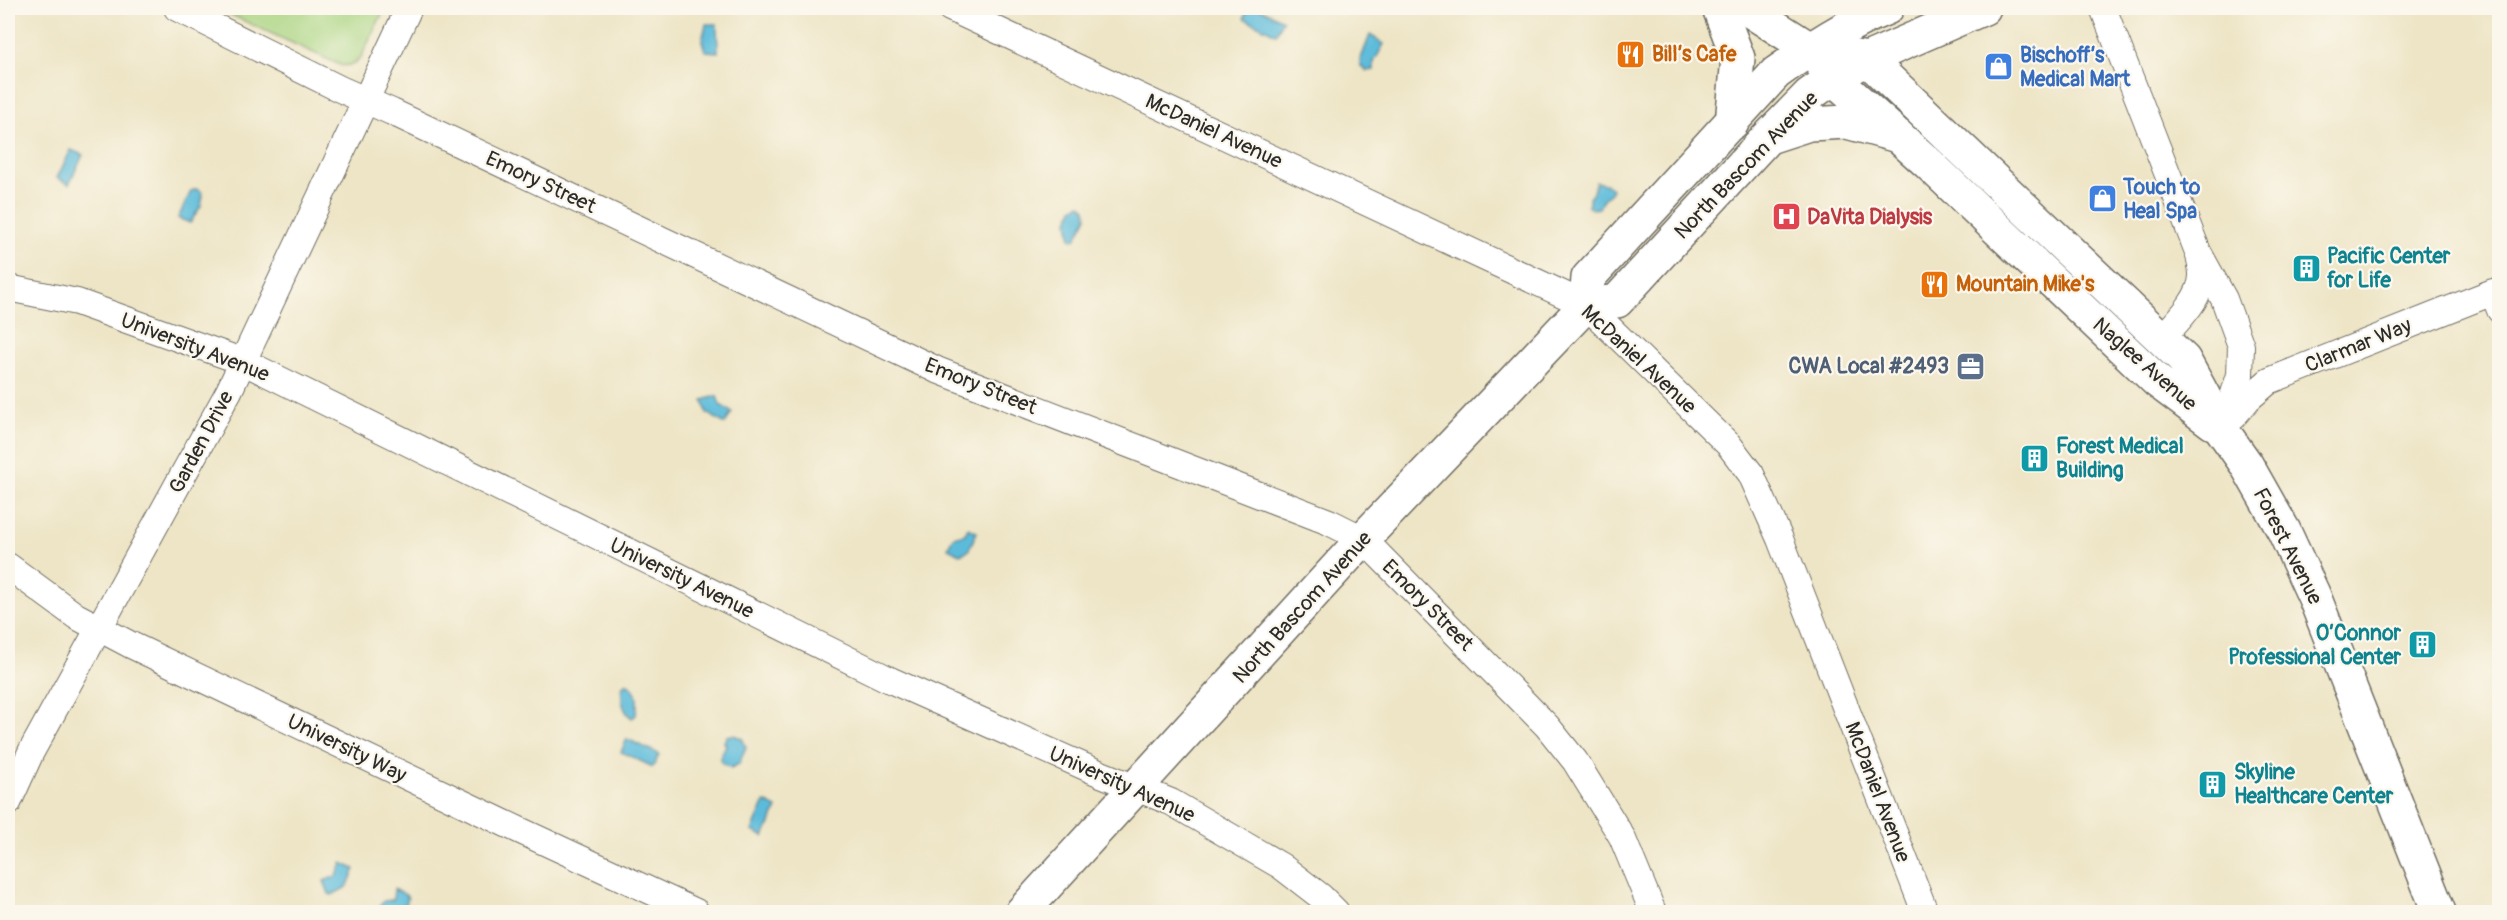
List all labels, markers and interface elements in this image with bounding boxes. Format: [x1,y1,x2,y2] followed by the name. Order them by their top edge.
[1615,38,1647,70] restaurant icon: Bill’s Cafe
[1652,41,1737,68] place label: Bill’s Cafe
[2020,42,2131,93] place label: Bischoff’s Medical Mart
[1983,51,2015,83] shop icon: Bischoff’s Medical Mart
[1669,85,1825,245] street label: North Bascom Avenue
[1141,88,1287,175] street label: McDaniel Avenue
[481,145,601,220] street label: Emory Street
[2122,174,2201,225] place label: Touch to Heal Spa
[2086,183,2118,215] shop icon: Touch to Heal Spa
[1770,201,1802,233] hospital icon: DaVita Dialysis
[1807,204,1933,231] place label: DaVita Dialysis
[2327,243,2451,294] place label: Pacific Center for Life
[2290,252,2322,284] building icon: Pacific Center for Life
[1919,268,1951,300] restaurant icon: Mountain Mike's
[1956,271,2095,298] place label: Mountain Mike's
[1575,299,1703,420] street label: McDaniel Avenue
[117,307,274,388] street label: University Avenue
[2087,312,2203,417] street label: Naglee Avenue
[2301,312,2415,379] street label: Clarmar Way
[1954,350,1986,382] office icon: CWA Local #2493
[921,352,1041,421] street label: Emory Street
[1789,353,1949,380] place label: CWA Local #2493
[163,386,240,498] street label: Garden Drive
[2056,433,2184,484] place label: Forest Medical Building
[2019,442,2051,474] building icon: Forest Medical Building
[2247,483,2329,610] street label: Forest Avenue
[1227,525,1378,689] street label: North Bascom Avenue
[605,532,759,625] street label: University Avenue
[1376,554,1480,657] street label: Emory Street
[2228,620,2401,671] place label: O’Connor Professional Center
[2406,629,2438,661] building icon: O’Connor Professional Center
[283,708,411,789] street label: University Way
[1838,718,1917,867] street label: McDaniel Avenue
[1045,740,1200,829] street label: University Avenue
[2234,759,2394,810] place label: Skyline Healthcare Center
[2197,768,2229,800] building icon: Skyline Healthcare Center

